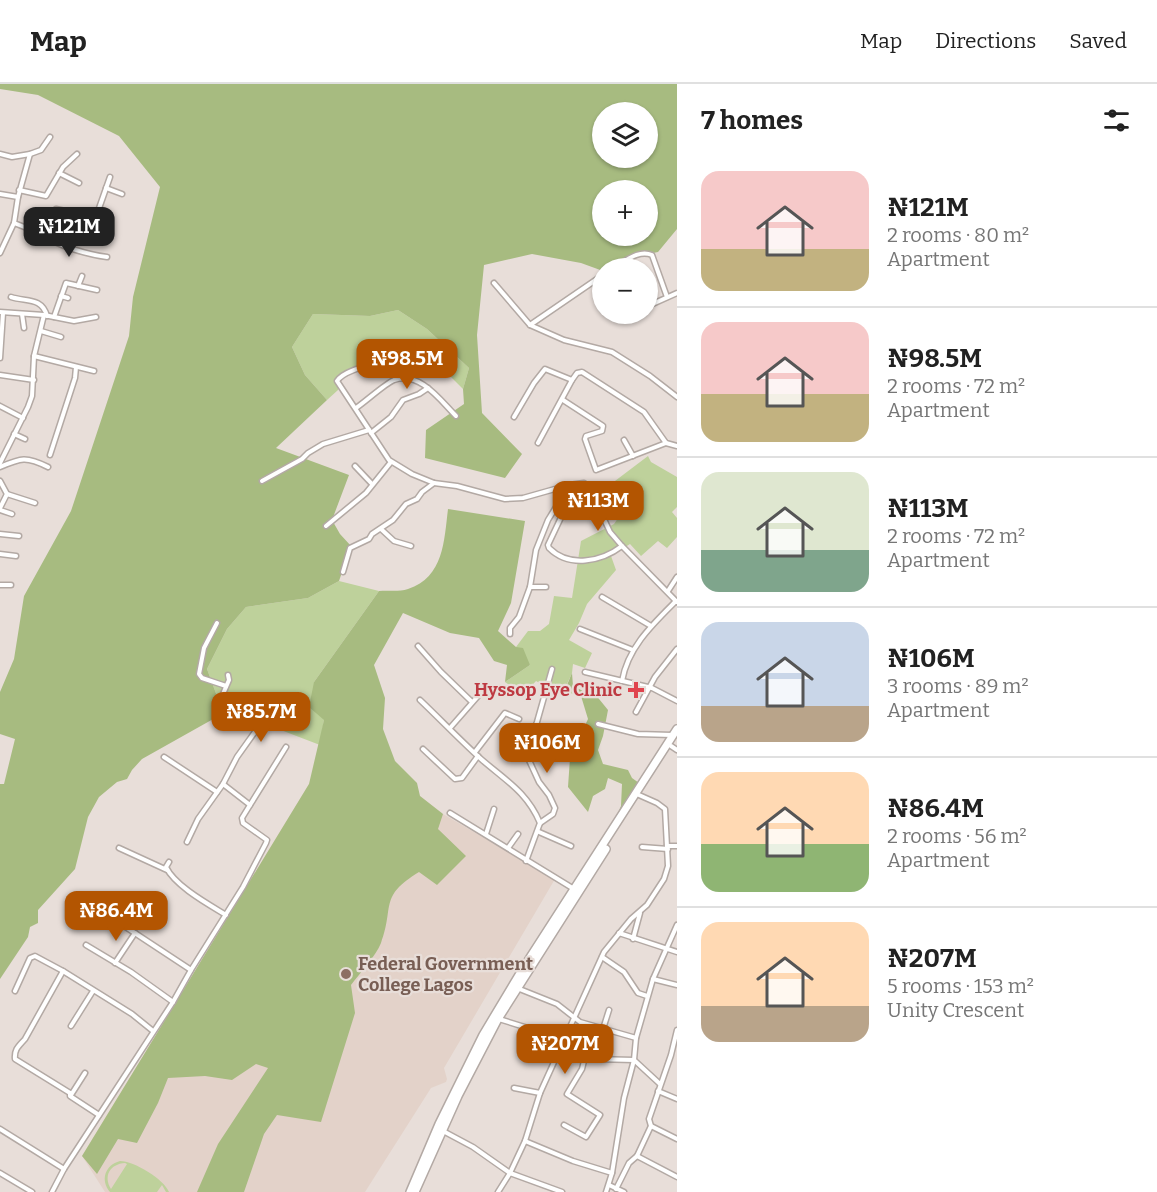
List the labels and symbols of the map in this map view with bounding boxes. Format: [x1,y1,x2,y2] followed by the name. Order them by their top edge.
[27,207,111,258] pin: ₦121M
[358,339,456,390] pin: ₦98.5M
[556,481,640,532] pin: ₦113M
[474,679,622,701] place label: Hyssop Eye Clinic
[627,681,645,699] marker: Hyssop Eye Clinic
[212,692,310,743] pin: ₦85.7M
[505,723,589,774] pin: ₦106M
[67,891,165,942] pin: ₦86.4M
[358,953,533,996] place label: Federal Government College Lagos
[339,967,353,981] marker: Federal Government College Lagos
[523,1024,607,1075] pin: ₦207M

